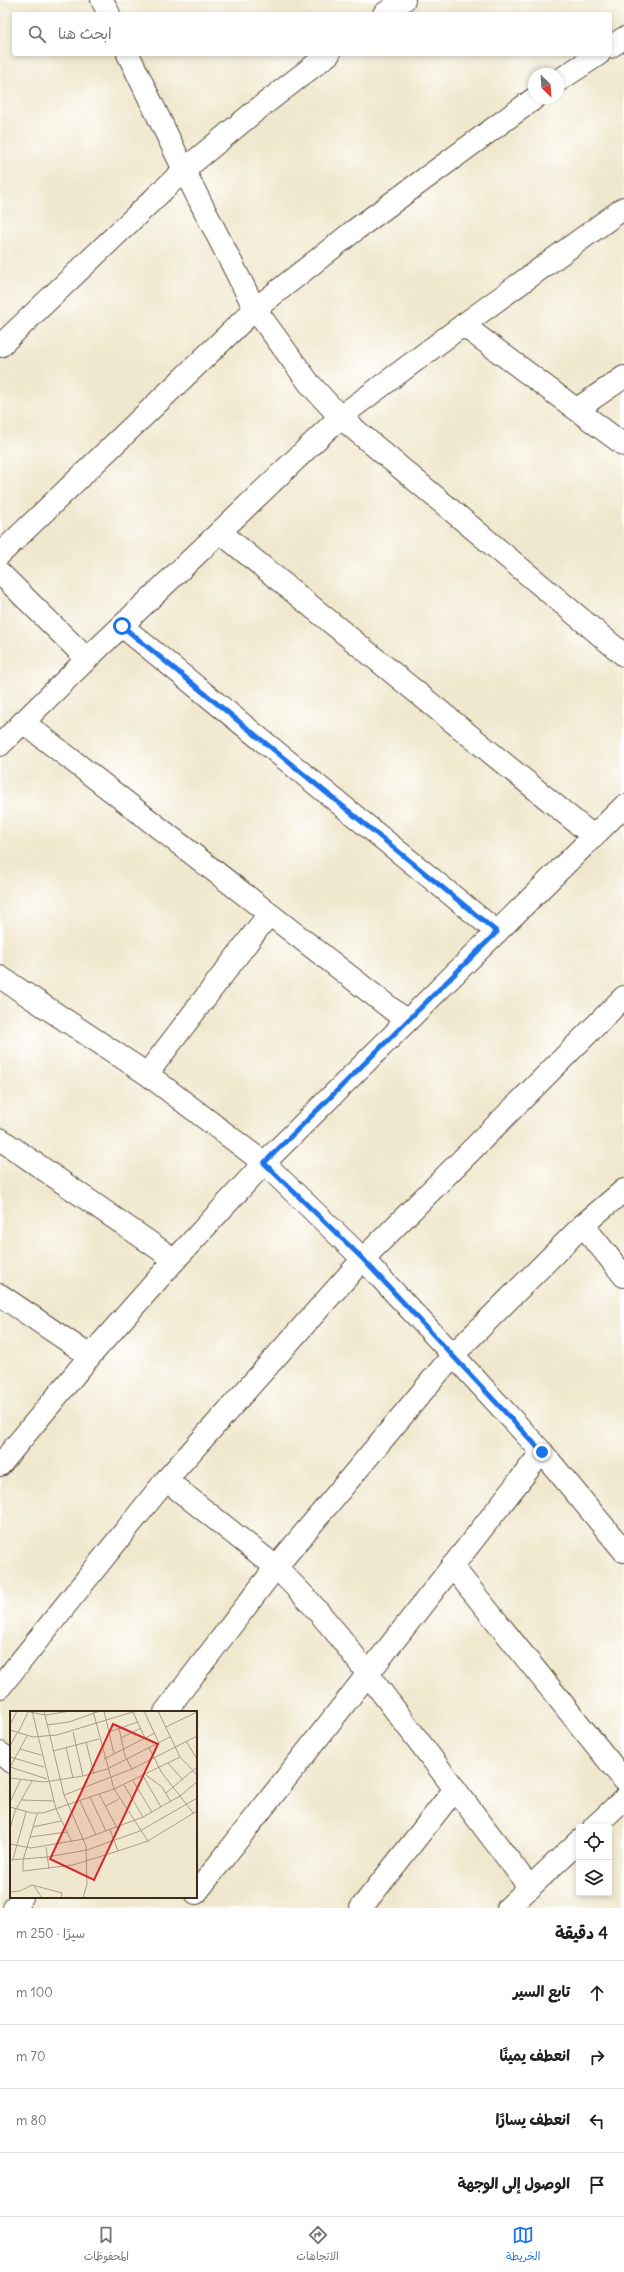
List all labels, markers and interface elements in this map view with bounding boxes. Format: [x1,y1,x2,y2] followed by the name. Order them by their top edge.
[12,12,612,56] search box
[26,23,48,45] icon: search
[58,24,112,43] text: ابحث هنا
[528,68,564,104] north arrow
[113,617,131,635] route start
[533,1443,551,1461] route end
[10,1711,197,1898] inset map
[576,1824,612,1896] map controls
[576,1824,612,1860] button: locate
[576,1860,612,1896] button: layers
[555,1922,608,1944] text: 4 دقيقة
[16,1925,85,1942] text: سيرًا · 250 m
[513,1982,570,2001] text: تابع السير
[586,1982,608,2004] icon: ahead
[16,1984,53,2001] text: 100 m
[499,2046,570,2065] text: انعطف يمينًا
[586,2046,608,2068] icon: right
[16,2048,45,2065] text: 70 m
[496,2110,570,2129] text: انعطف يسارًا
[586,2110,608,2132] icon: left
[16,2112,47,2129] text: 80 m
[457,2174,570,2193] text: الوصول إلى الوجهة
[586,2174,608,2196] icon: arrive
[84,2224,129,2266] tab: المحفوظات
[296,2224,339,2266] tab: الاتجاهات
[506,2224,540,2266] tab: الخريطة

